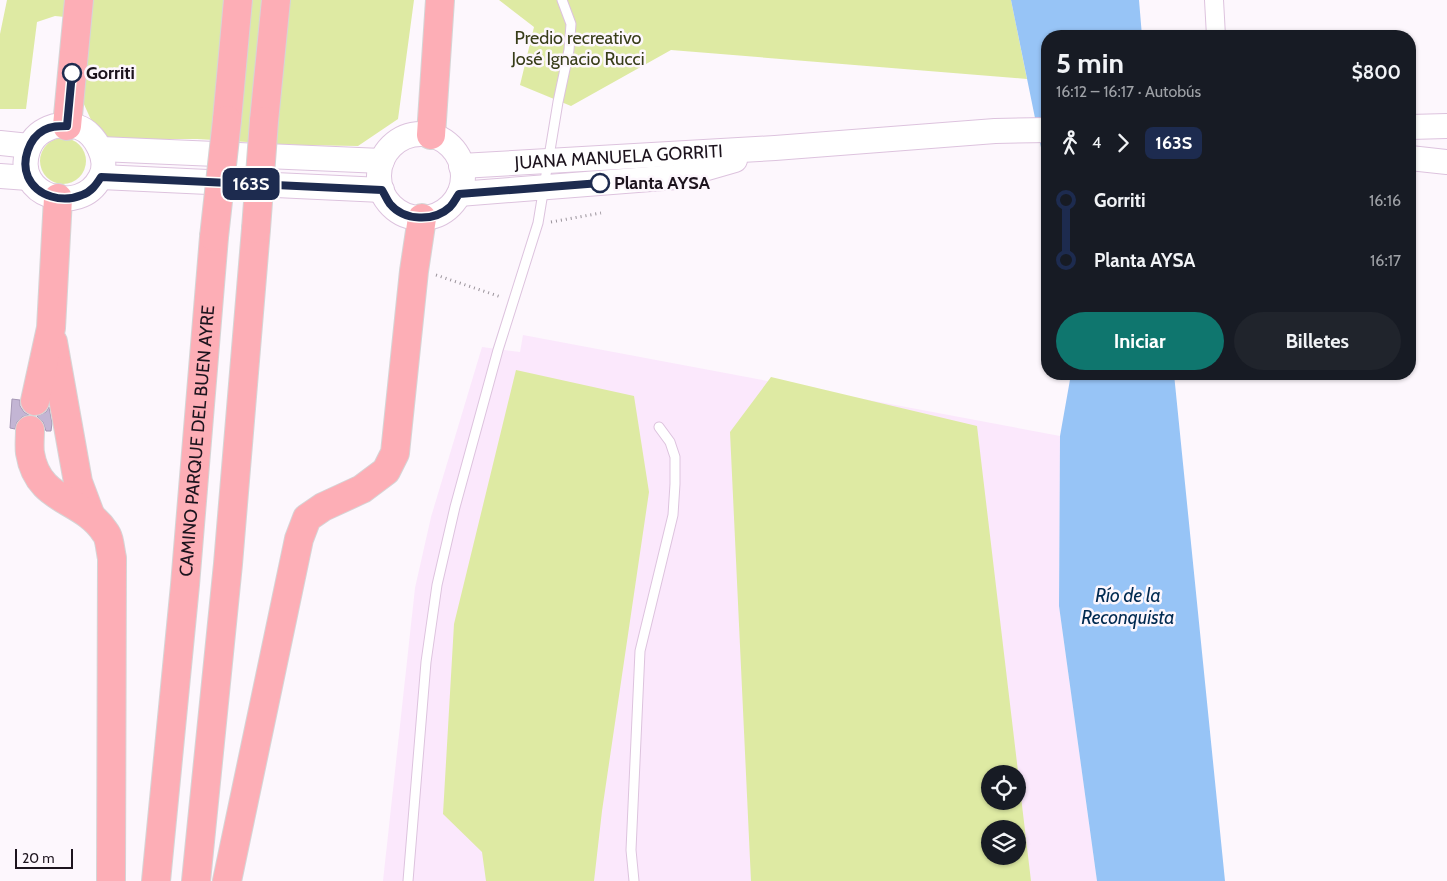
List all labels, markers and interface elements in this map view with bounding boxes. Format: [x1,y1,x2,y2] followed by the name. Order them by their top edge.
[511,27,645,70] park label: Predio recreativo José Ignacio Rucci
[1056,46,1124,80] text: 5 min
[1352,61,1401,84] text: $800
[86,62,135,84] place label: Gorriti
[62,63,82,83] marker: Gorriti
[1056,82,1201,101] text: 16:12 – 16:17 · Autobús
[1056,129,1084,157] icon: walk
[1109,129,1137,157] icon: forward
[1155,132,1192,154] text: 163S
[1092,133,1101,152] text: 4
[513,140,723,174] street label: JUANA MANUELA GORRITI
[216,168,286,200] line badge: 163S
[614,172,711,194] place label: Planta AYSA
[233,173,269,195] text: 163S
[590,173,610,193] marker: Planta AYSA
[1094,189,1146,212] text: Gorriti
[1369,191,1401,210] text: 16:16
[1094,249,1195,272] text: Planta AYSA
[1370,251,1401,270] text: 16:17
[175,304,219,577] street label: CAMINO PARQUE DEL BUEN AYRE
[1056,312,1224,370] button: Iniciar
[1234,312,1401,370] button: Billetes
[1081,584,1175,629] water label: Río de la Reconquista
[981,765,1026,865] map controls
[981,765,1026,810] button: locate
[981,820,1026,865] button: layers
[15,846,72,869] scale bar
[22,849,55,867] text: 20 m

